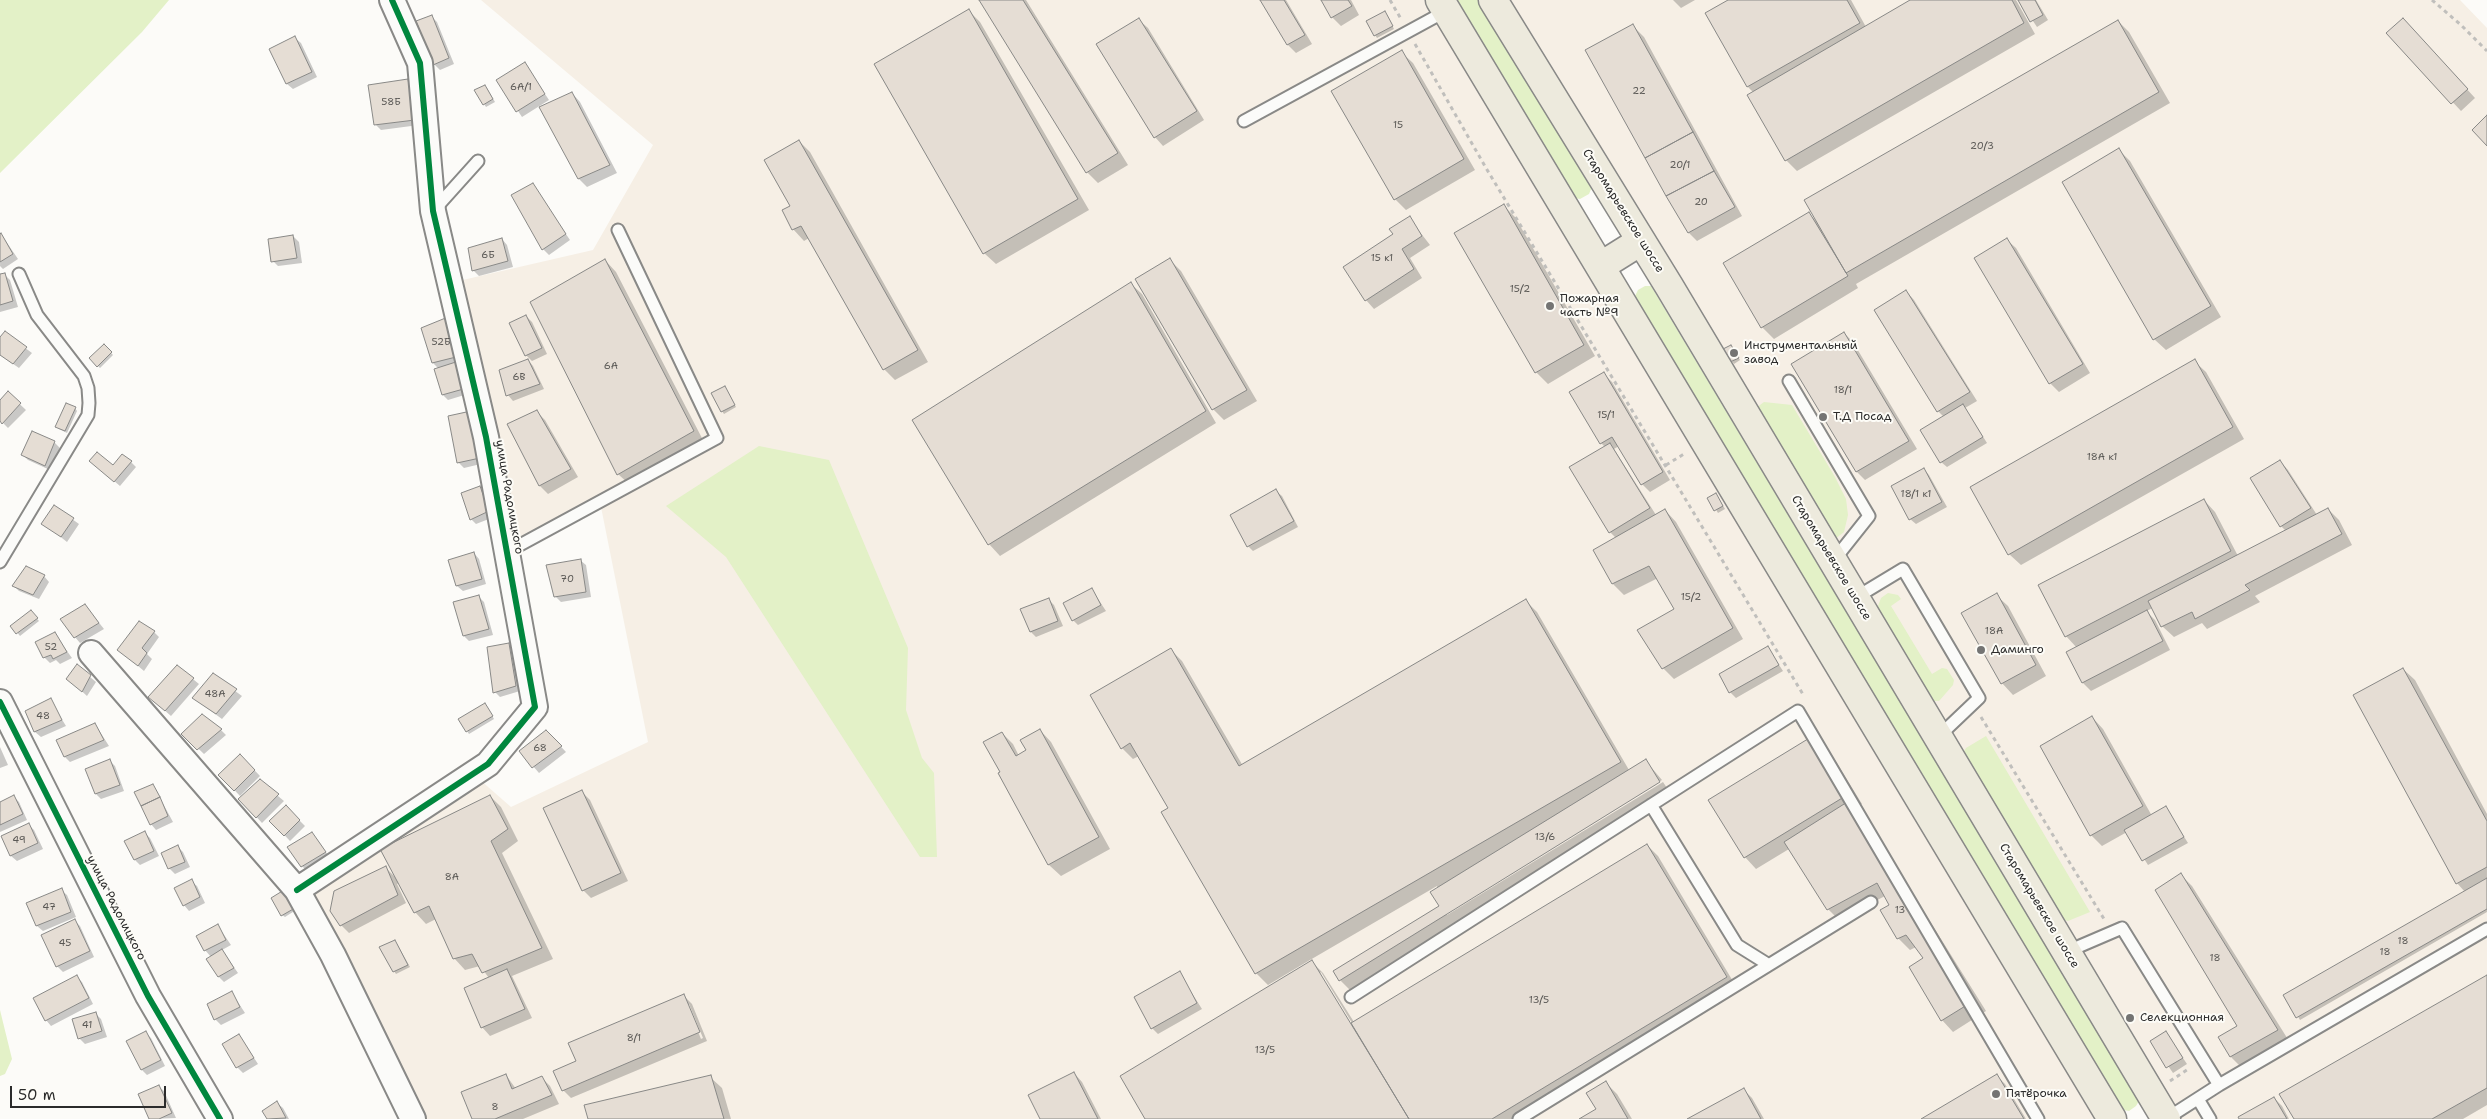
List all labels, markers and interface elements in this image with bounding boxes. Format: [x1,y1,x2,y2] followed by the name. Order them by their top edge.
[510,81,532,93] house number: 6А/1
[1632,85,1646,97] house number: 22
[381,96,401,108] house number: 58Б
[1393,119,1403,131] house number: 15
[1970,140,1994,152] house number: 20/3
[1579,147,1667,275] street label: Старомарьевское шоссе
[1669,159,1691,171] house number: 20/1
[1694,196,1708,208] house number: 20
[481,249,495,261] house number: 6Б
[1371,252,1393,264] house number: 15 к1
[1510,283,1530,295] house number: 15/2
[1560,292,1619,320] place label: Пожарная часть №9
[1544,300,1556,312] marker: Пожарная часть №9
[431,336,451,348] house number: 52Б
[1744,339,1858,367] place label: Инструментальный завод
[1728,347,1740,359] marker: Инструментальный завод
[604,360,618,372] house number: 6А
[513,371,525,383] house number: 6В
[1834,384,1852,396] house number: 18/1
[1597,409,1615,421] house number: 15/1
[1833,410,1891,424] place label: Т.Д Посад
[1817,411,1829,423] marker: Т.Д Посад
[492,439,526,555] street label: улица Радолицкого
[2087,451,2117,463] house number: 18А к1
[1901,488,1931,500] house number: 18/1 к1
[1788,493,1874,623] street label: Старомарьевское шоссе
[560,573,574,585] house number: 70
[1681,591,1701,603] house number: 15/2
[1985,625,2003,637] house number: 18А
[45,641,57,653] house number: 52
[1991,643,2044,657] place label: Даминго
[1975,644,1987,656] marker: Даминго
[204,688,226,700] house number: 48А
[36,710,50,722] house number: 48
[533,742,547,754] house number: 68
[1535,831,1555,843] house number: 13/6
[12,834,26,846] house number: 49
[1996,841,2082,971] street label: Старомарьевское шоссе
[83,853,149,963] street label: улица Радолицкого
[445,871,459,883] house number: 8А
[42,901,56,913] house number: 47
[1895,904,1905,916] house number: 13
[2397,935,2409,947] house number: 18
[59,937,71,949] house number: 45
[2379,946,2391,958] house number: 18
[2209,952,2221,964] house number: 18
[1529,994,1549,1006] house number: 13/5
[2140,1011,2224,1025] place label: Селекционная
[2124,1012,2136,1024] marker: Селекционная
[82,1019,92,1031] house number: 41
[627,1032,641,1044] house number: 8/1
[1255,1044,1275,1056] house number: 13/5
[12,1076,169,1108] scale bar
[18,1085,56,1105] text: 50 m
[2006,1087,2067,1101] place label: Пятёрочка
[1990,1088,2002,1100] marker: Пятёрочка
[492,1101,498,1113] house number: 8

